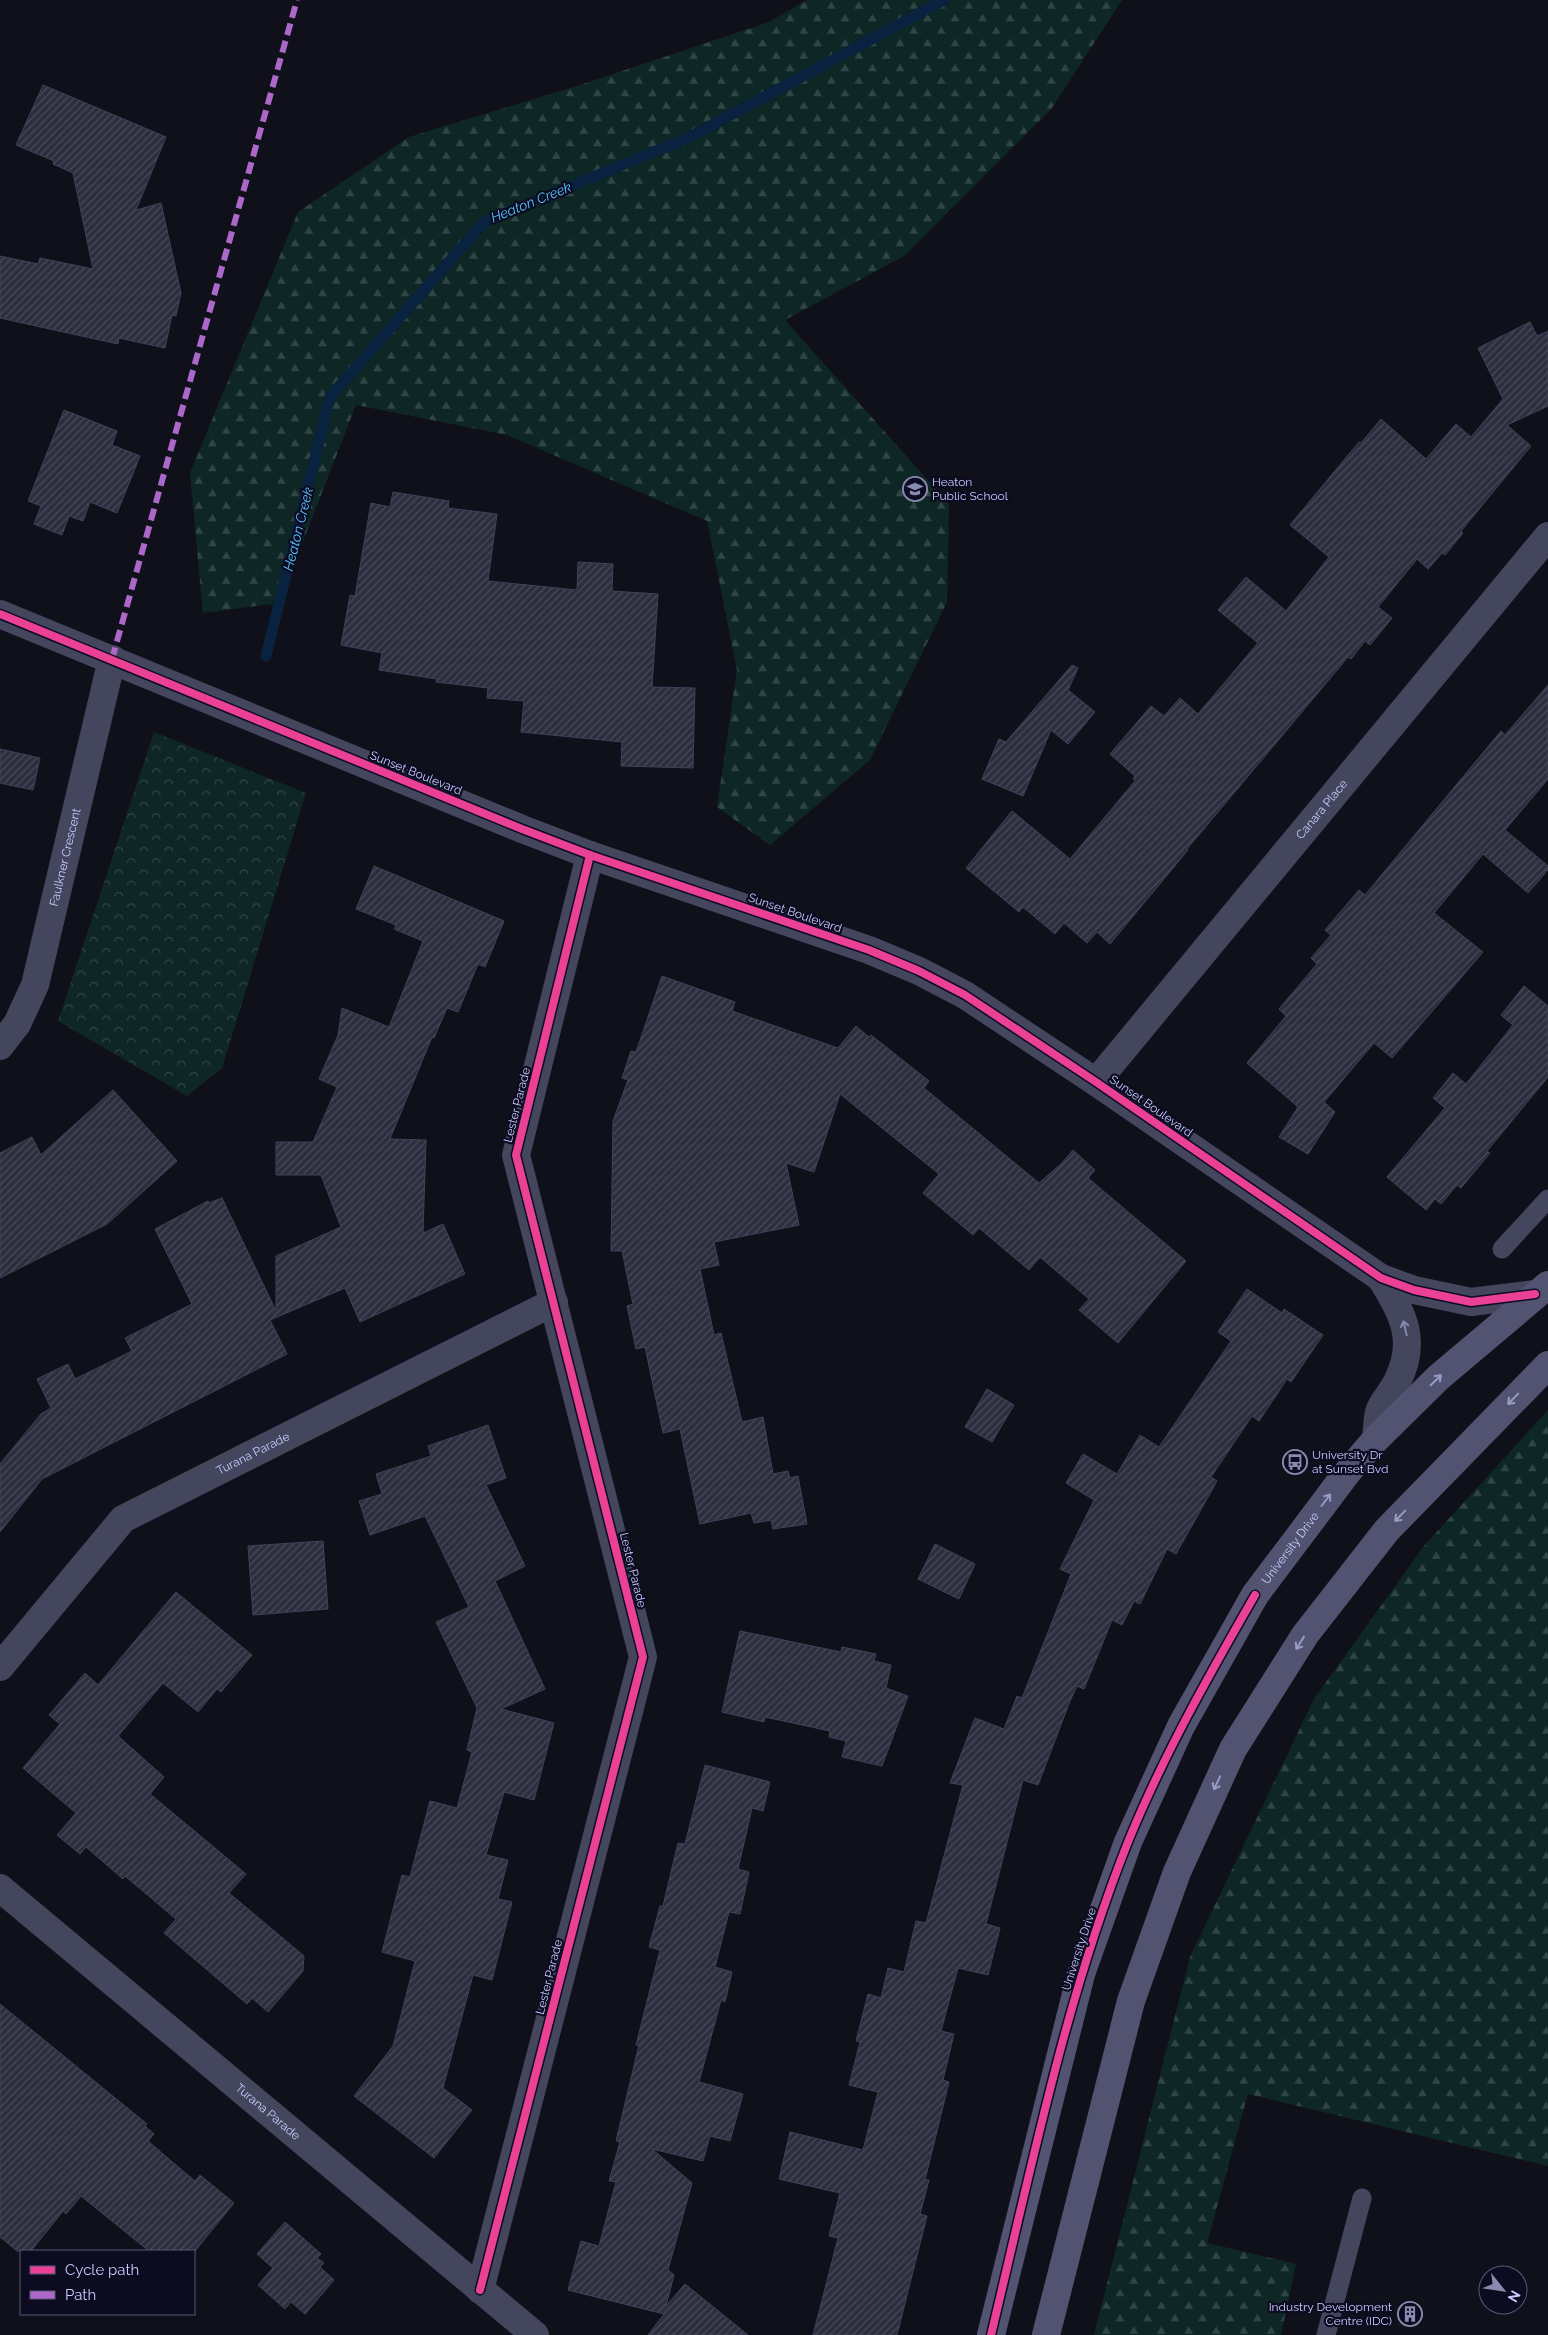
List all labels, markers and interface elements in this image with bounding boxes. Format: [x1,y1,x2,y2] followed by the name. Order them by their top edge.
[488,178,574,225] water label: Heaton Creek
[932,475,1009,503] place label: Heaton Public School
[902,476,928,502] school or university icon: Heaton Public School
[280,485,316,572] water label: Heaton Creek
[368,748,464,798] street label: Sunset Boulevard
[1293,777,1350,842] street label: Canara Place
[47,807,84,908] street label: Faulkner Crescent
[746,890,844,936] street label: Sunset Boulevard
[501,1066,533,1144] street label: Lester Parade
[1107,1072,1195,1140] street label: Sunset Boulevard
[1400,1320,1409,1336] one-way arrow
[1430,1374,1442,1386] one-way arrow
[1507,1393,1519,1406] one-way arrow
[214,1429,292,1478] street label: Turana Parade
[1312,1448,1388,1476] place label: University Dr at Sunset Bvd
[1282,1449,1308,1475] bus stop icon: University Dr at Sunset Bvd
[1321,1494,1332,1507] one-way arrow
[1259,1509,1322,1587] street label: University Drive
[1394,1510,1406,1522] one-way arrow
[617,1531,649,1609] street label: Lester Parade
[1294,1636,1304,1650] one-way arrow
[1212,1775,1222,1790] one-way arrow
[1059,1906,1099,1992] street label: University Drive
[533,1938,565,2016] street label: Lester Parade
[233,2081,303,2143] street label: Turana Parade
[20,2250,195,2315] legend
[65,2261,139,2279] text: Cycle path
[1478,2265,1528,2315] north arrow
[65,2286,96,2304] text: Path
[1505,2288,1524,2305] text: N
[1269,2300,1392,2328] place label: Industry Development Centre (IDC)
[1397,2301,1423,2327] building icon: Industry Development Centre (IDC)

